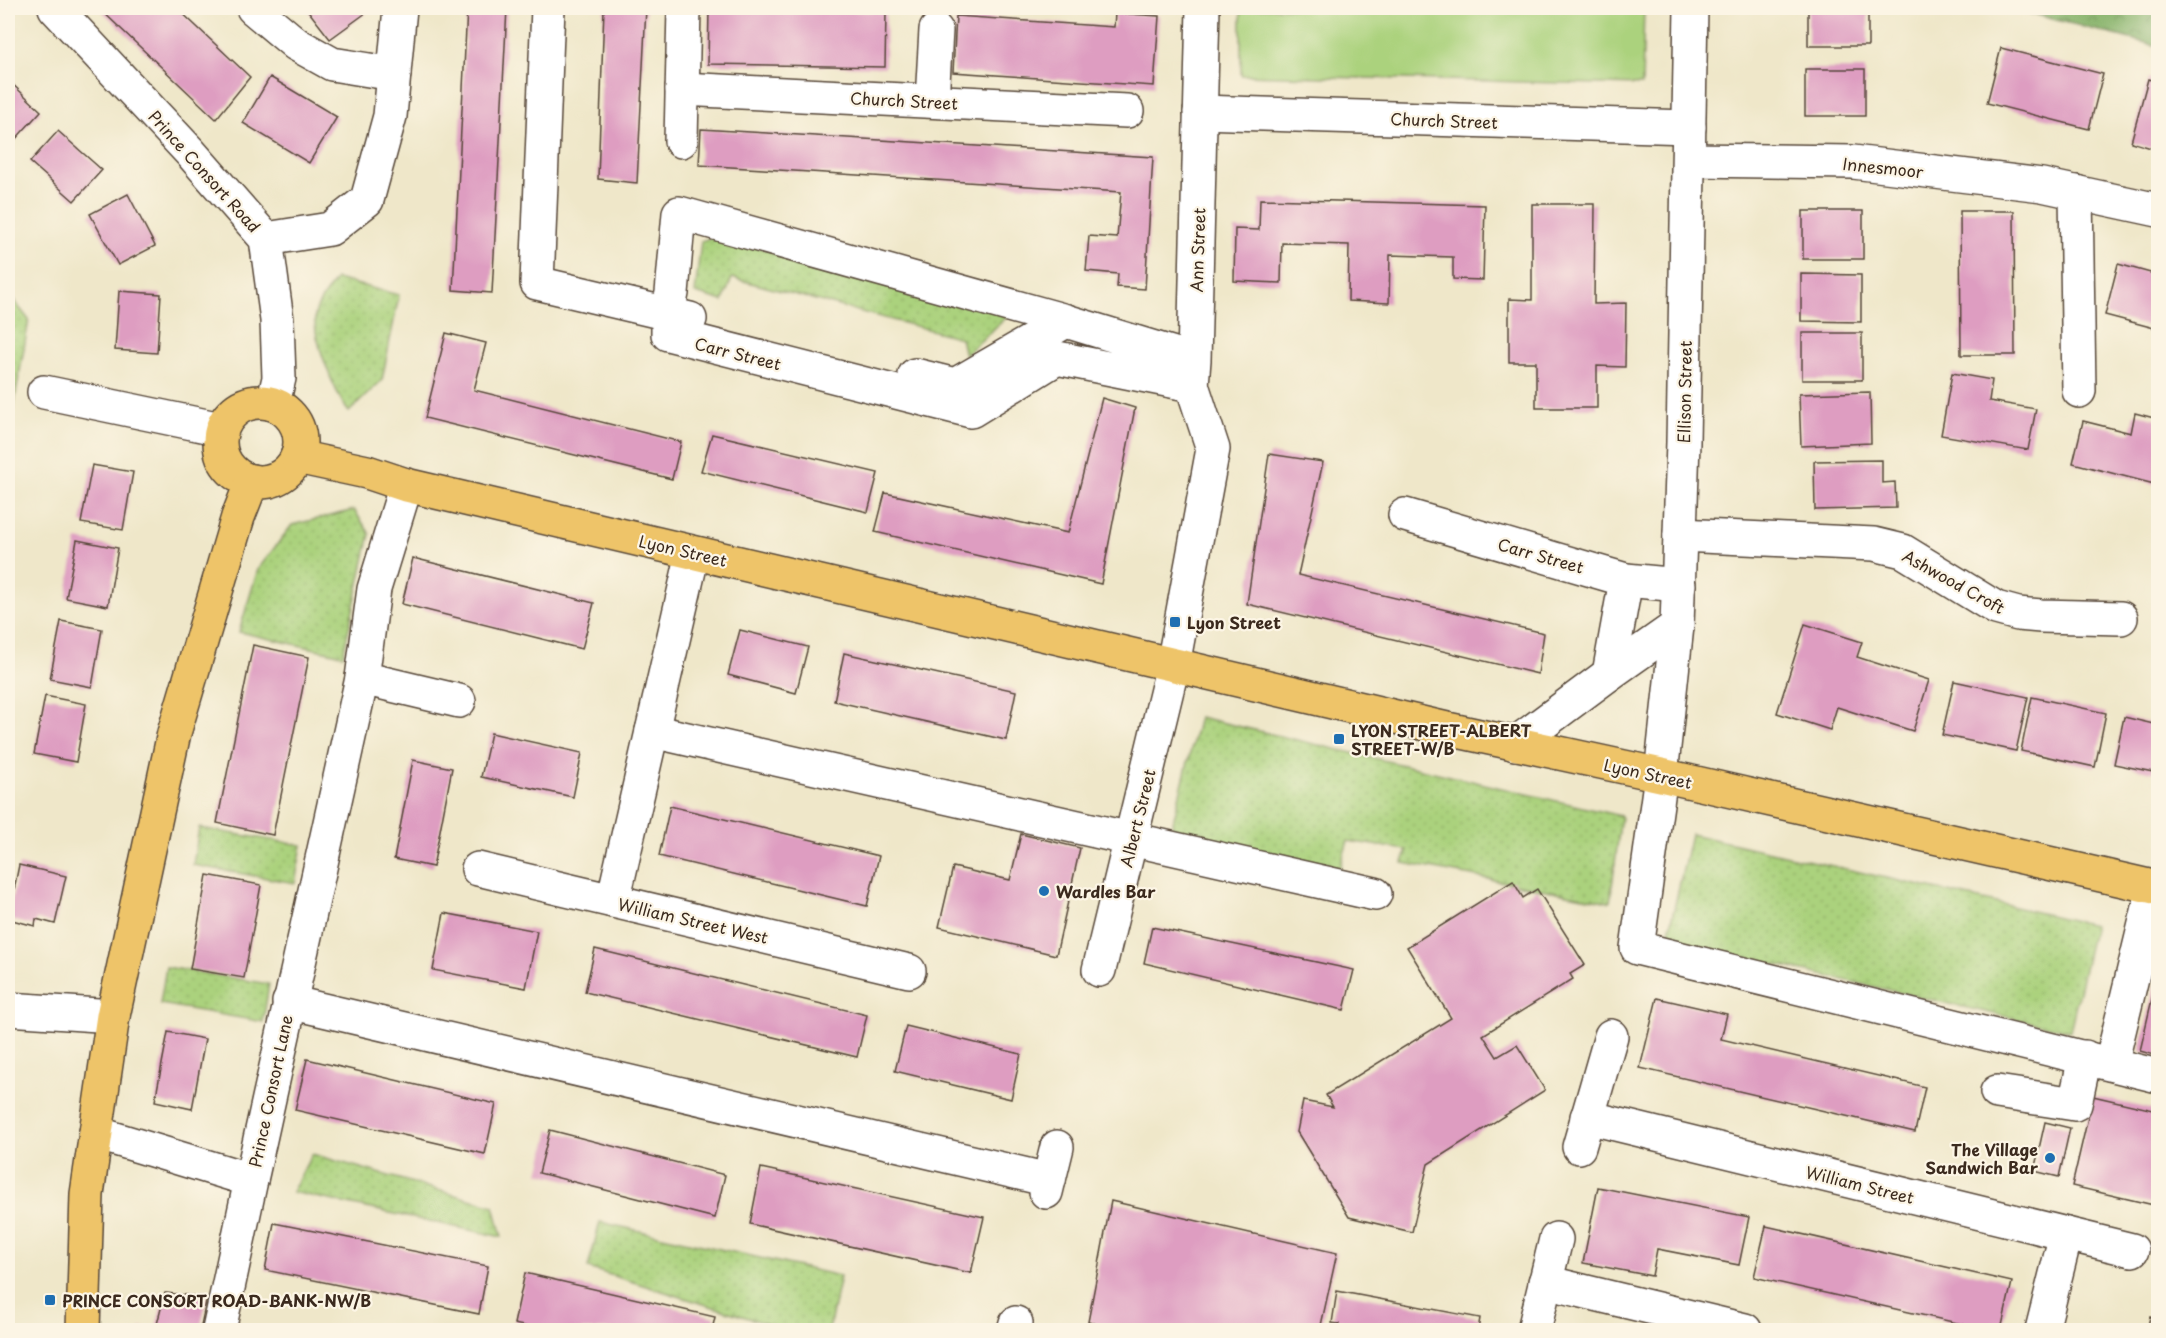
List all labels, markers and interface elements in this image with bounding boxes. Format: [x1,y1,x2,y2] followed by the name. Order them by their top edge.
[850,85,959,115] street label: Church Street
[144,105,266,237] street label: Prince Consort Road
[1390,106,1499,134] street label: Church Street
[1841,151,1925,183] street label: Innesmoor
[1184,207,1210,293] street label: Ann Street
[692,331,784,375] street label: Carr Street
[1671,340,1697,443] street label: Ellison Street
[637,528,730,572] street label: Lyon Street
[1495,531,1587,579] street label: Carr Street
[1898,543,2010,619] street label: Ashwood Croft
[1187,610,1281,634] place label: Lyon Street
[1168,615,1182,629] marker: Lyon Street
[1351,718,1532,760] place label: LYON STREET-ALBERT STREET-W/B
[1332,732,1346,746] marker: LYON STREET-ALBERT STREET-W/B
[1602,752,1695,794] street label: Lyon Street
[1113,766,1161,870] street label: Albert Street
[1056,879,1156,903] place label: Wardles Bar
[1037,884,1051,898] marker: Wardles Bar
[616,891,770,949] street label: William Street West
[242,1013,298,1169] street label: Prince Consort Lane
[1925,1137,2039,1179] place label: The Village Sandwich Bar
[2043,1151,2057,1165] marker: The Village Sandwich Bar
[1803,1159,1917,1209] street label: William Street
[62,1288,371,1312] place label: PRINCE CONSORT ROAD-BANK-NW/B
[43,1293,57,1307] marker: PRINCE CONSORT ROAD-BANK-NW/B

